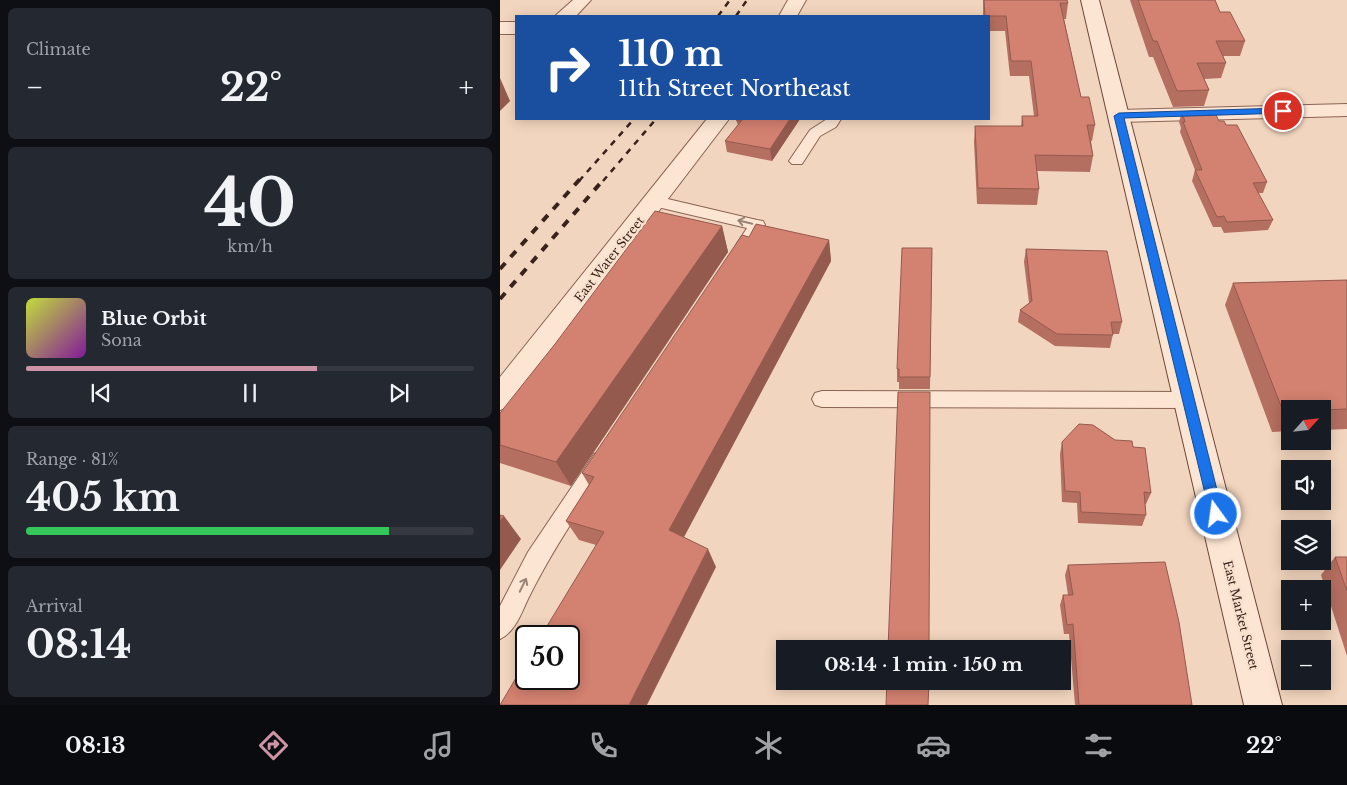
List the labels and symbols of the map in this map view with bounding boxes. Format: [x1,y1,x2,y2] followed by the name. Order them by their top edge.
[1262,90,1304,132] pin
[571,213,647,305] street label: East Water Street
[737,216,753,226] one-way arrow
[1281,400,1331,450] north arrow
[1189,487,1241,539] position arrow
[1220,559,1262,672] street label: East Market Street
[519,578,529,593] one-way arrow
[515,625,580,690] speed limit sign: 50

